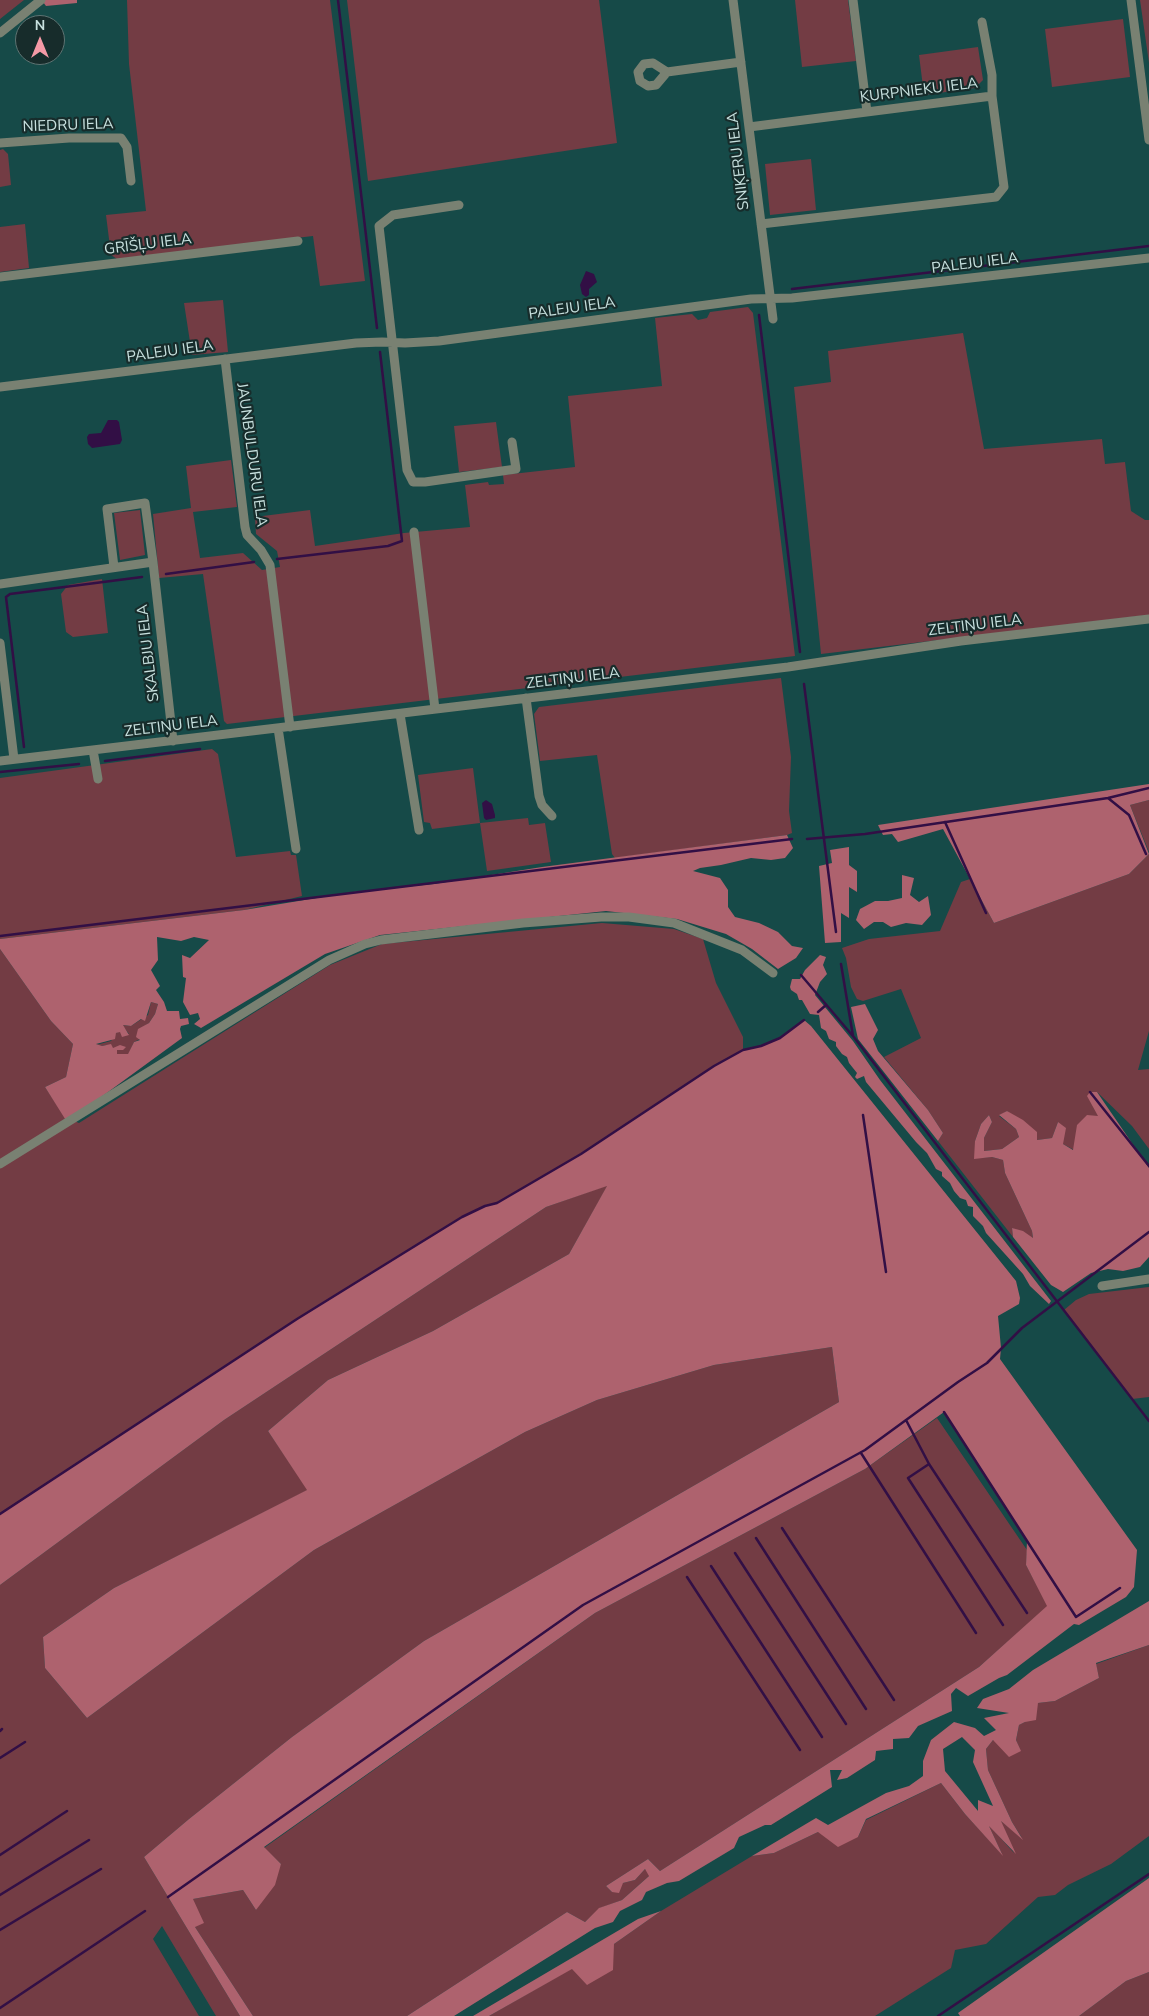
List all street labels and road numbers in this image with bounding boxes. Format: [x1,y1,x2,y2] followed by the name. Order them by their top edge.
[859,75,979,107] street label: KURPNIEKU IELA
[724,111,754,211] street label: SNIĶERU IELA
[22,115,114,137] street label: NIEDRU IELA
[103,231,193,259] street label: GRĪŠĻU IELA
[931,250,1019,278] street label: PALEJU IELA
[528,294,616,324] street label: PALEJU IELA
[126,337,214,367] street label: PALEJU IELA
[232,382,270,528] street label: JAUNBULDURU IELA
[134,603,164,703] street label: SKALBJU IELA
[927,611,1023,641] street label: ZELTIŅU IELA
[525,664,621,694] street label: ZELTIŅU IELA
[123,712,219,742] street label: ZELTIŅU IELA

